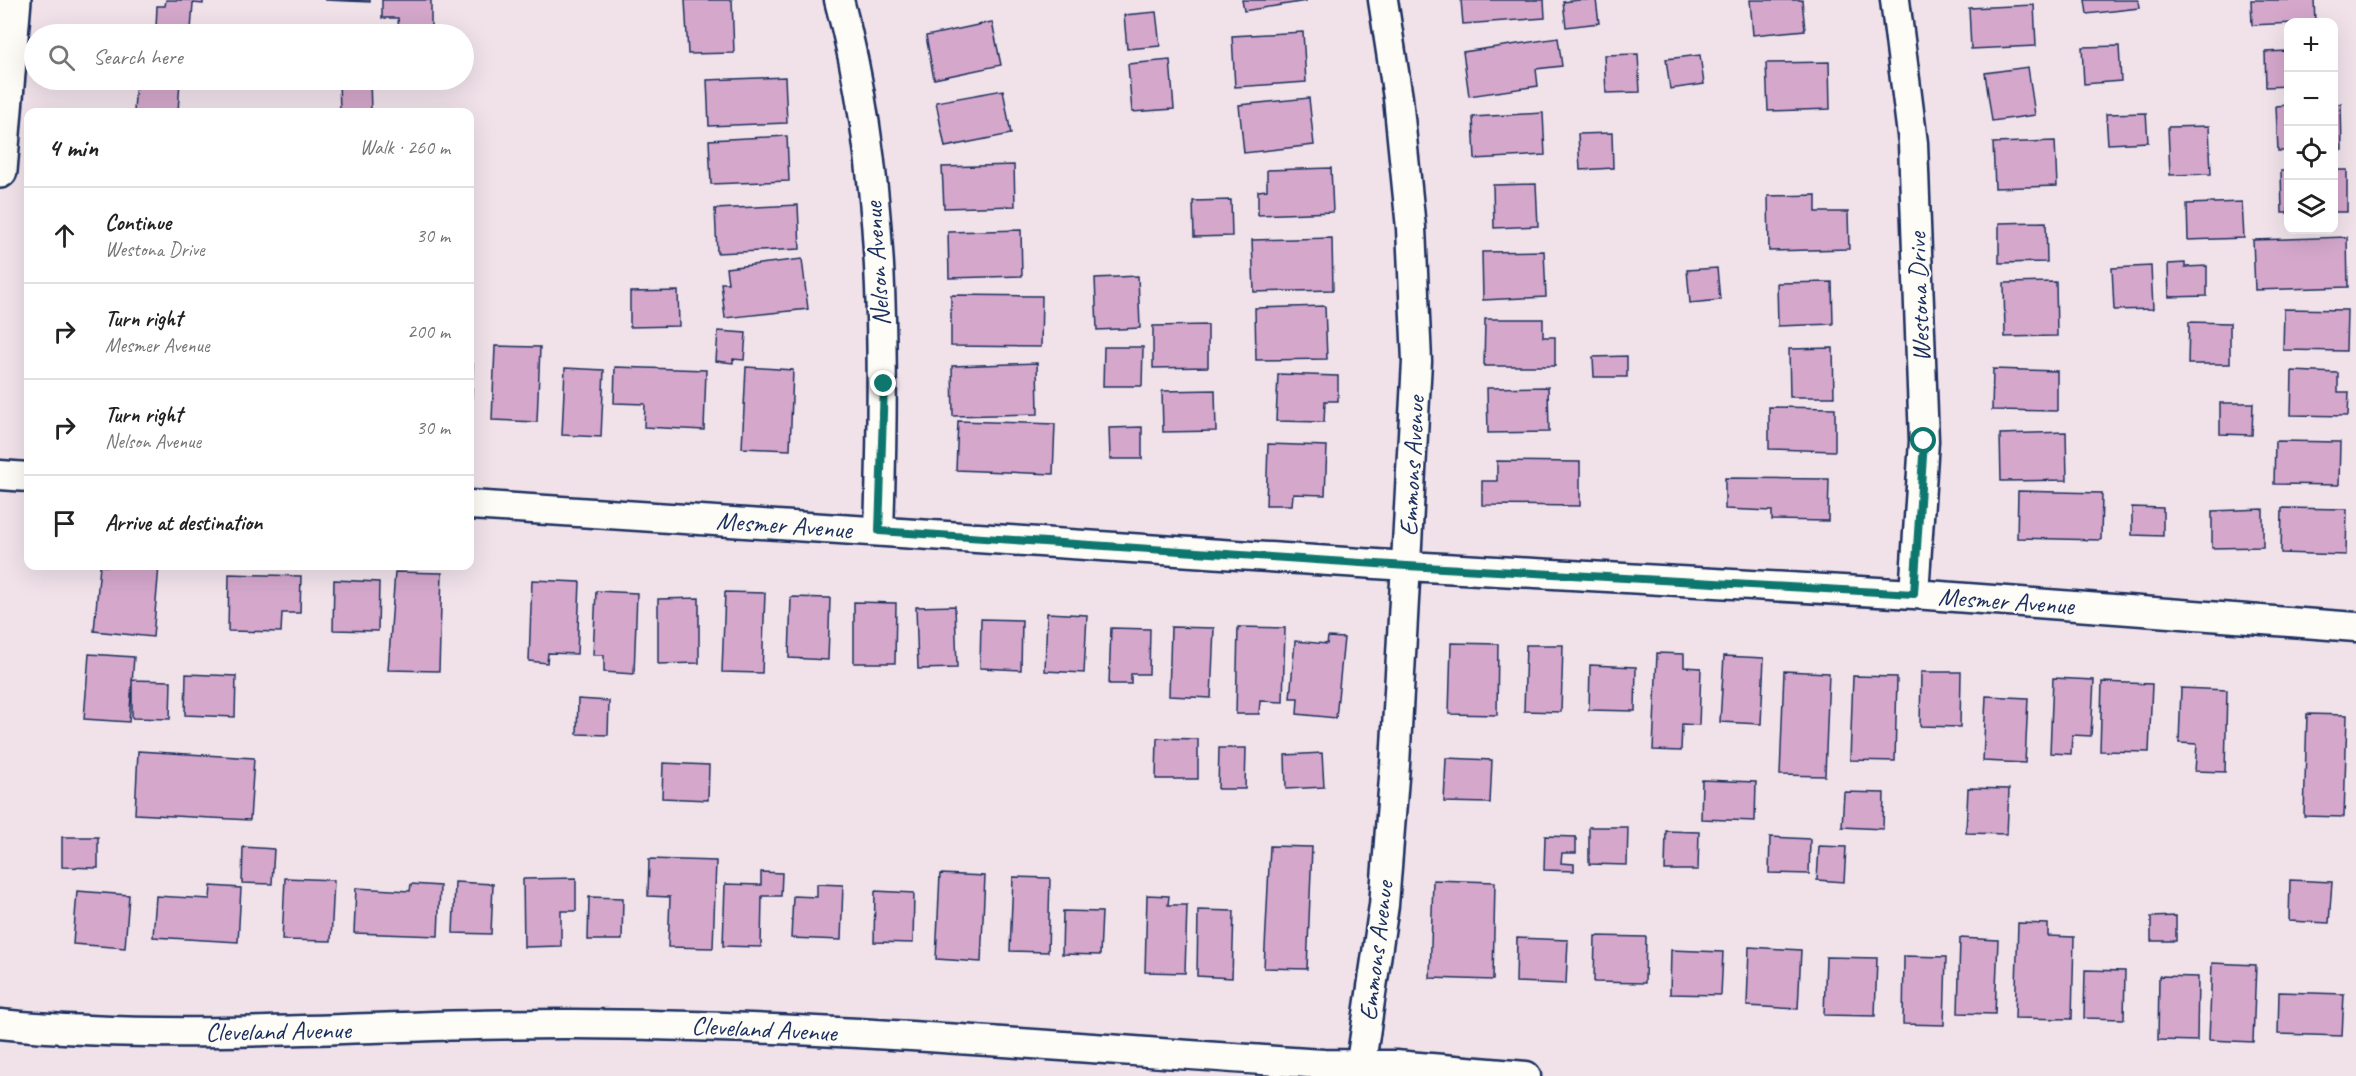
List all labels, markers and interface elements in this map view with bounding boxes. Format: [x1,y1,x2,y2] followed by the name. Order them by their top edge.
[2284,18,2338,234] map controls
[2284,18,2338,72] button: +
[24,24,474,90] search box
[45,41,78,74] icon: search
[93,43,183,71] text: Search here
[2284,72,2338,126] button: −
[2284,126,2338,180] button: locate
[48,131,98,164] text: 4 min
[360,135,450,160] text: Walk · 260 m
[2284,180,2338,234] button: layers
[856,199,898,327] street label: Nelson Avenue
[105,209,171,237] text: Continue
[48,219,81,252] icon: ahead
[416,223,450,248] text: 30 m
[1900,230,1938,362] street label: Westona Drive
[105,237,205,262] text: Westona Drive
[105,305,182,333] text: Turn right
[48,315,81,348] icon: right
[407,319,450,344] text: 200 m
[105,333,209,358] text: Mesmer Avenue
[870,370,896,396] route end
[1392,393,1432,537] street label: Emmons Avenue
[105,401,182,429] text: Turn right
[48,411,81,444] icon: right
[416,415,450,440] text: 30 m
[1910,427,1936,453] route start
[105,429,201,454] text: Nelson Avenue
[715,504,854,546] street label: Mesmer Avenue
[48,507,81,540] icon: arrive
[105,509,262,537] text: Arrive at destination
[1937,580,2076,622] street label: Mesmer Avenue
[1351,877,1401,1023] street label: Emmons Avenue
[691,1009,839,1049] street label: Cleveland Avenue
[205,1013,353,1049] street label: Cleveland Avenue

